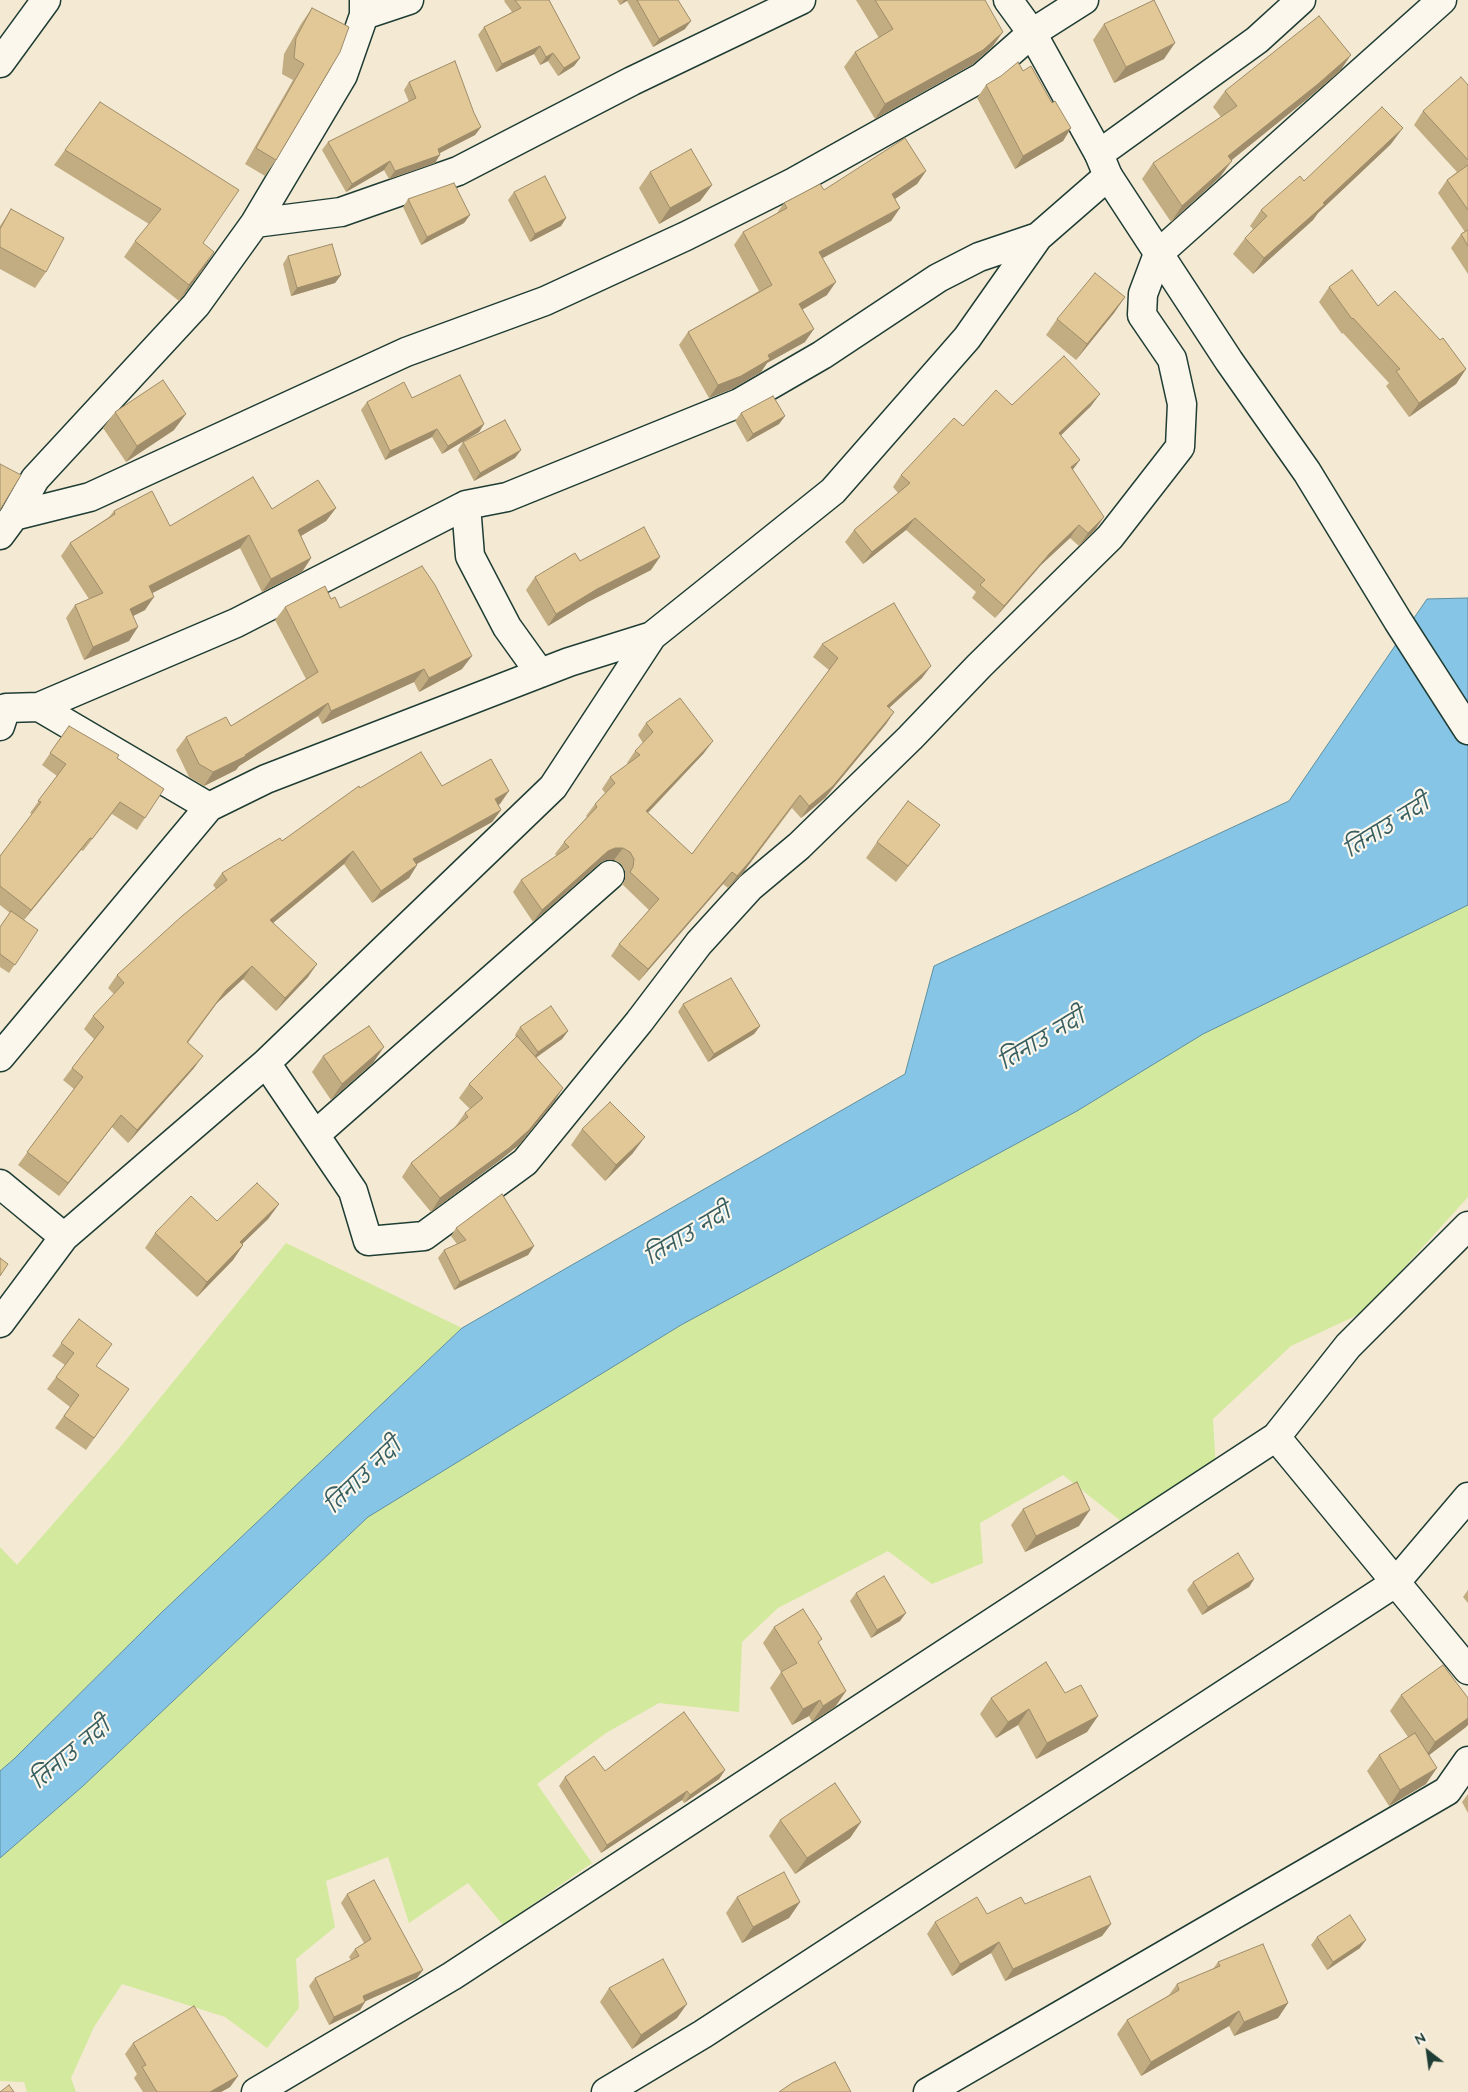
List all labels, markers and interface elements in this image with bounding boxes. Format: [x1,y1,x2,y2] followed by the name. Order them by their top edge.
[1341,793,1435,865] water label: तिनाउ नदी
[996,1007,1090,1077] water label: तिनाउ नदी
[642,1202,736,1272] water label: तिनाउ नदी
[322,1436,408,1520] water label: तिनाउ नदी
[27,1716,117,1796] water label: तिनाउ नदी
[1403,2027,1453,2077] north arrow
[1412,2028,1429,2050] text: N

